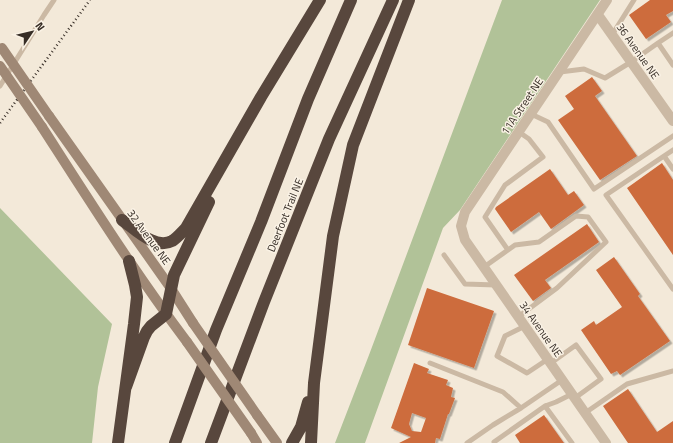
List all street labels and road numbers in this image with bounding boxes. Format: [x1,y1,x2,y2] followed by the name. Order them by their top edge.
[613,20,663,82] street label: 36 Avenue NE
[497,74,547,138] street label: 11A Street NE
[263,176,307,254] street label: Deerfoot Trail NE
[123,206,175,268] street label: 32 Avenue NE
[516,298,566,360] street label: 34 Avenue NE

